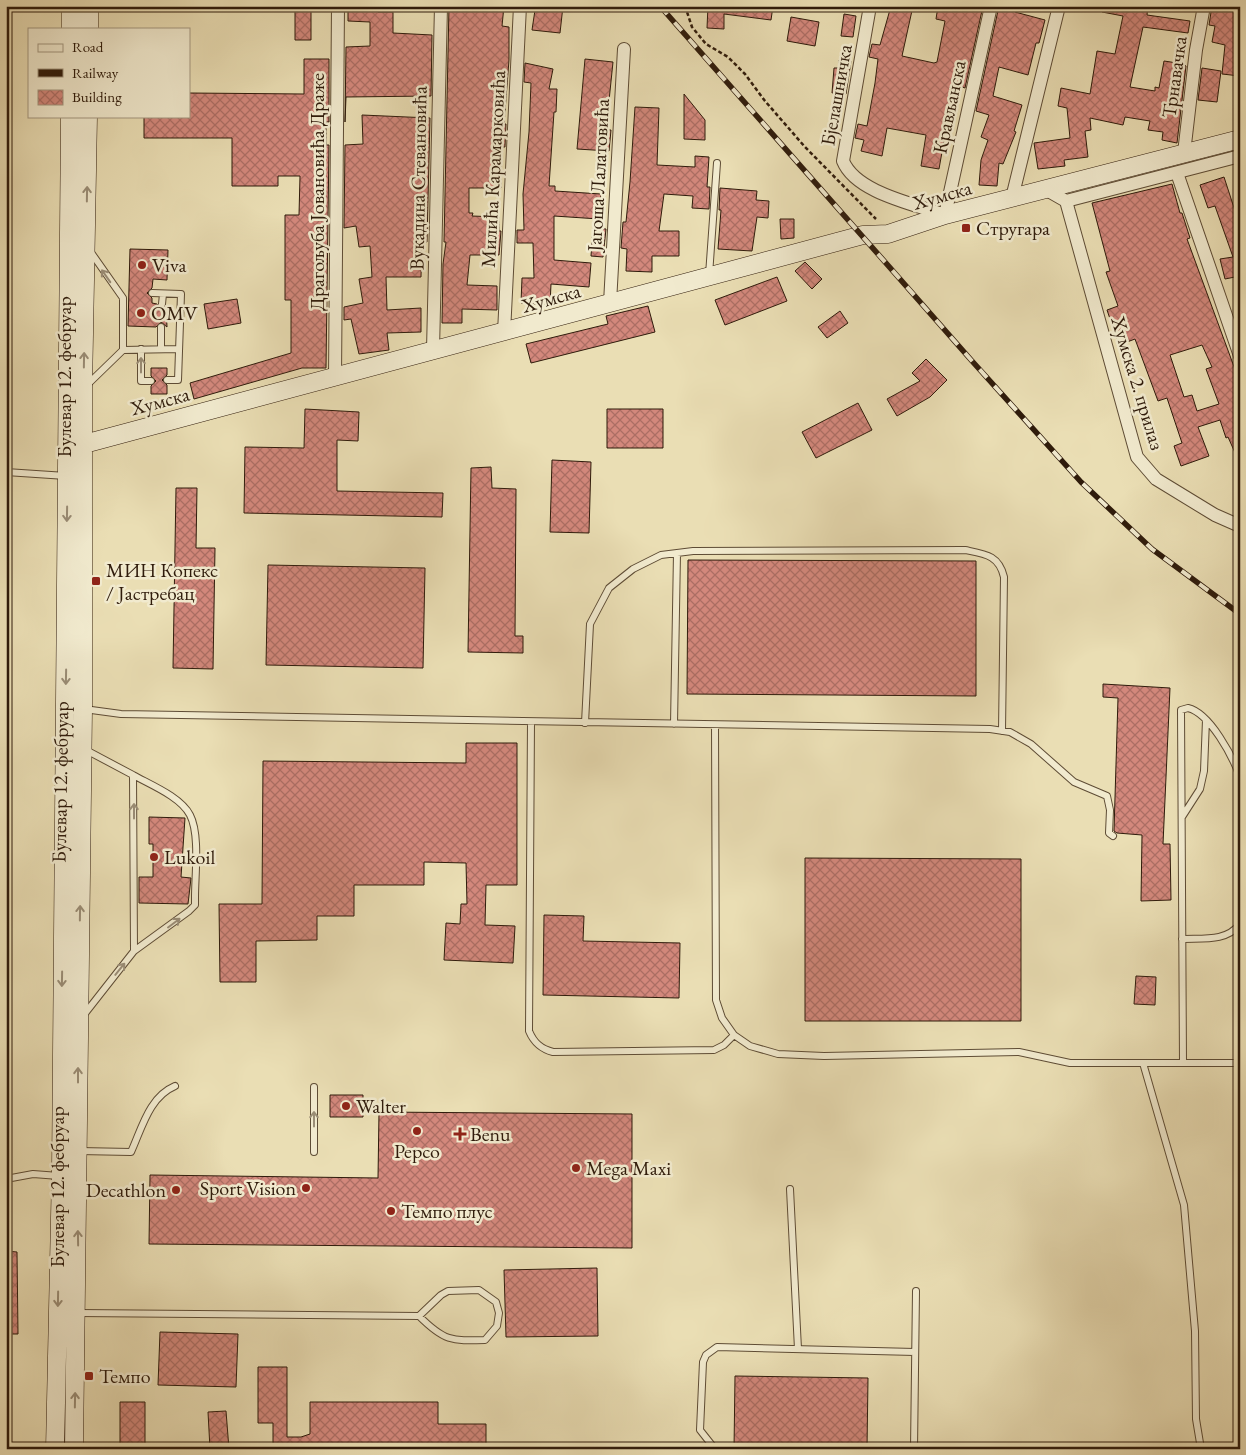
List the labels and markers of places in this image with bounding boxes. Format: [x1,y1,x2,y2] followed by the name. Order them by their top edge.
[976,215,1050,241] place label: Стругара
[960,222,972,234] marker: Стругара
[152,252,186,278] place label: Viva
[136,259,148,271] marker: Viva
[151,300,198,326] place label: OMV
[135,307,147,319] marker: OMV
[106,557,218,606] place label: МИН Копекс / Јастребац
[90,575,102,587] marker: МИН Копекс / Јастребац
[164,844,215,870] place label: Lukoil
[148,851,160,863] marker: Lukoil
[356,1093,406,1119] place label: Walter
[340,1100,352,1112] marker: Walter
[470,1121,511,1147] place label: Benu
[411,1125,423,1137] marker: Pepco
[454,1128,466,1140] marker: Benu
[394,1138,440,1164] place label: Pepco
[586,1155,671,1181] place label: Mega Maxi
[570,1162,582,1174] marker: Mega Maxi
[200,1175,296,1201] place label: Sport Vision
[86,1177,166,1203] place label: Decathlon
[300,1182,312,1194] marker: Sport Vision
[170,1184,182,1196] marker: Decathlon
[401,1198,493,1224] place label: Темпо плус
[385,1205,397,1217] marker: Темпо плус
[99,1363,151,1389] place label: Темпо
[83,1370,95,1382] marker: Темпо

